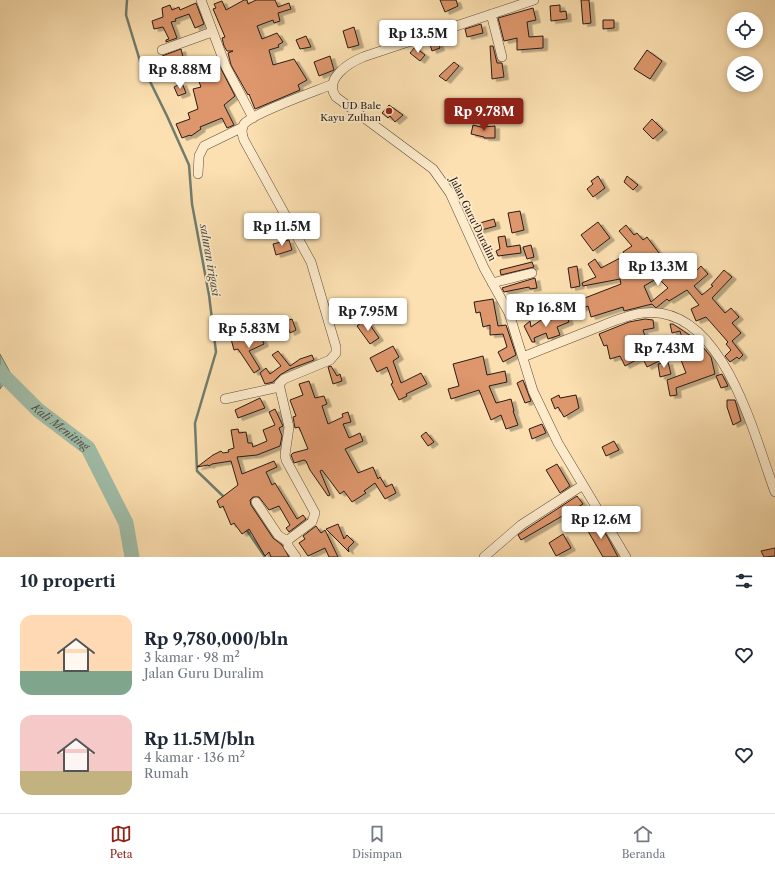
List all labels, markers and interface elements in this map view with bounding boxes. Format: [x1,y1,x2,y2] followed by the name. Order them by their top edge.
[727,12,763,92] map controls
[727,12,763,48] button: locate
[377,20,459,54] pin: Rp 13.5M
[388,25,448,41] text: Rp 13.5M
[139,56,221,90] pin: Rp 8.88M
[727,56,763,92] button: layers
[148,61,212,77] text: Rp 8.88M
[443,98,525,132] pin: Rp 9.78M
[320,99,382,124] place label: UD Bale Kayu Zulhan
[453,103,515,119] text: Rp 9.78M
[384,106,394,116] marker: UD Bale Kayu Zulhan
[446,173,499,264] street label: Jalan Guru Duralim
[241,213,323,247] pin: Rp 11.5M
[253,218,311,234] text: Rp 11.5M
[197,222,223,298] water label: saluran irigasi
[617,253,699,287] pin: Rp 13.3M
[628,258,688,274] text: Rp 13.3M
[505,294,587,328] pin: Rp 16.8M
[327,298,409,332] pin: Rp 7.95M
[516,299,577,315] text: Rp 16.8M
[338,303,398,319] text: Rp 7.95M
[208,315,290,349] pin: Rp 5.83M
[218,320,280,336] text: Rp 5.83M
[623,335,705,369] pin: Rp 7.43M
[634,340,694,356] text: Rp 7.43M
[28,400,93,454] water label: Kali Meniting
[560,506,642,540] pin: Rp 12.6M
[571,511,631,527] text: Rp 12.6M
[733,570,755,592] icon: filters
[20,571,116,591] text: 10 properti
[144,629,288,649] text: Rp 9,780,000/bln
[52,631,100,679] icon: home
[733,644,755,666] icon: heart
[144,649,240,665] text: 3 kamar · 98 m²
[144,665,264,681] text: Jalan Guru Duralim
[144,729,255,749] text: Rp 11.5M/bln
[52,731,100,779] icon: home
[733,744,755,766] icon: heart
[144,749,245,765] text: 4 kamar · 136 m²
[144,765,189,781] text: Rumah
[110,823,133,861] tab: Peta
[352,823,402,861] tab: Disimpan
[622,823,665,861] tab: Beranda

